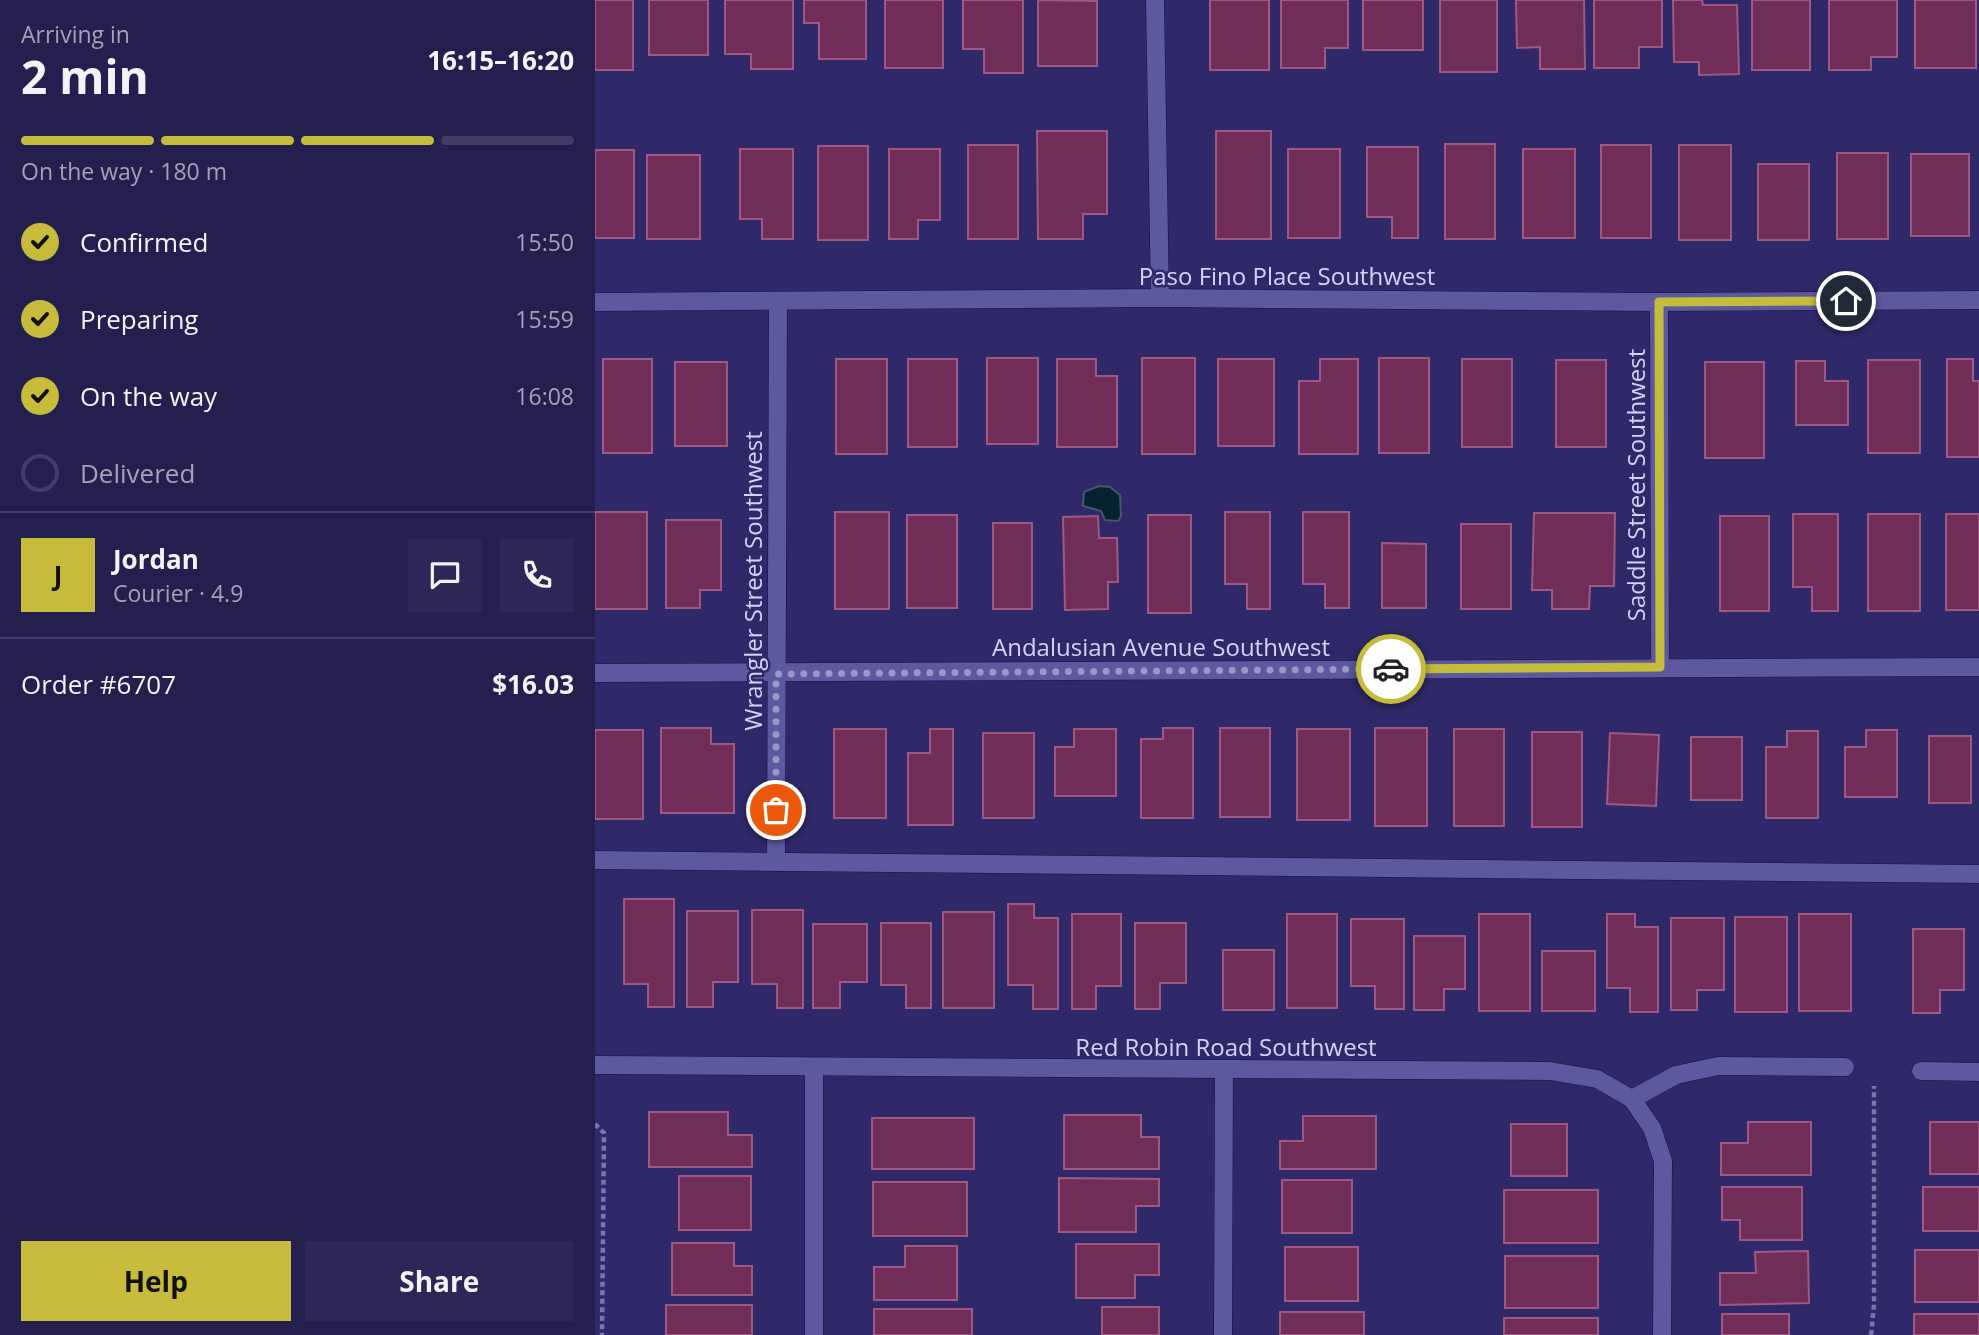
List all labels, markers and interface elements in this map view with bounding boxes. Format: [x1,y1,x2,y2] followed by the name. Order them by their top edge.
[21,18,130,50] text: Arriving in
[427,42,574,78] text: 16:15–16:20
[21,45,149,107] text: 2 min
[21,155,227,187] text: On the way · 180 m
[21,223,59,261] icon: check
[80,224,208,260] text: Confirmed
[515,226,574,258] text: 15:50
[1139,259,1435,292] street label: Paso Fino Place Southwest
[1816,271,1876,331] pin
[1827,282,1865,320] icon: home
[21,300,59,338] icon: check
[80,301,198,337] text: Preparing
[515,303,574,335] text: 15:59
[1619,349,1652,621] street label: Saddle Street Southwest
[21,377,59,415] icon: check
[80,378,217,414] text: On the way
[515,380,574,412] text: 16:08
[736,431,769,731] street label: Wrangler Street Southwest
[80,455,195,491] text: Delivered
[408,538,482,612] button: chat
[500,538,574,612] button: phone
[113,541,199,577] text: Jordan
[54,557,62,593] text: J
[113,577,243,609] text: Courier · 4.9
[992,630,1330,663] street label: Andalusian Avenue Southwest
[1356,634,1426,704] courier
[1372,650,1410,688] icon: car
[21,666,176,702] text: Order #6707
[492,666,574,702] text: $16.03
[746,780,806,840] pin
[757,791,795,829] icon: bag
[1075,1030,1377,1063] street label: Red Robin Road Southwest
[21,1241,291,1321] button: Help
[305,1241,574,1321] button: Share

